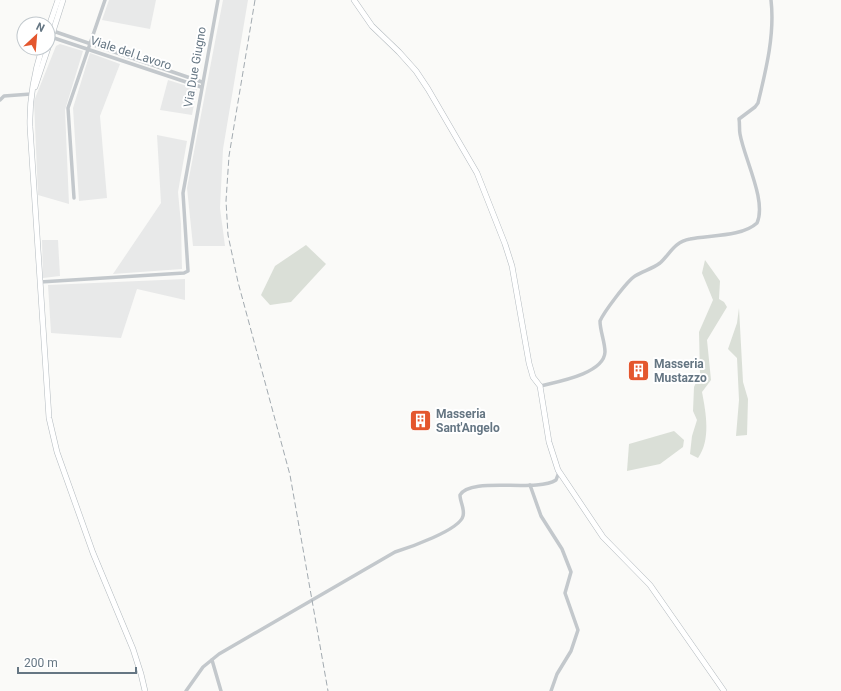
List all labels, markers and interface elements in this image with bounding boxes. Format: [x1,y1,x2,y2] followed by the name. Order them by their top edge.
[16,16,56,56] north arrow
[34,20,47,35] text: N
[181,25,209,109] street label: Via Due Giugno
[89,33,174,73] street label: Viale del Lavoro
[654,357,707,385] place label: Masseria Mustazzo
[625,358,651,384] building icon: Masseria Mustazzo
[436,407,500,435] place label: Masseria Sant'Angelo
[407,408,433,434] building icon: Masseria Sant'Angelo
[18,649,136,675] scale bar
[24,656,58,670] text: 200 m

